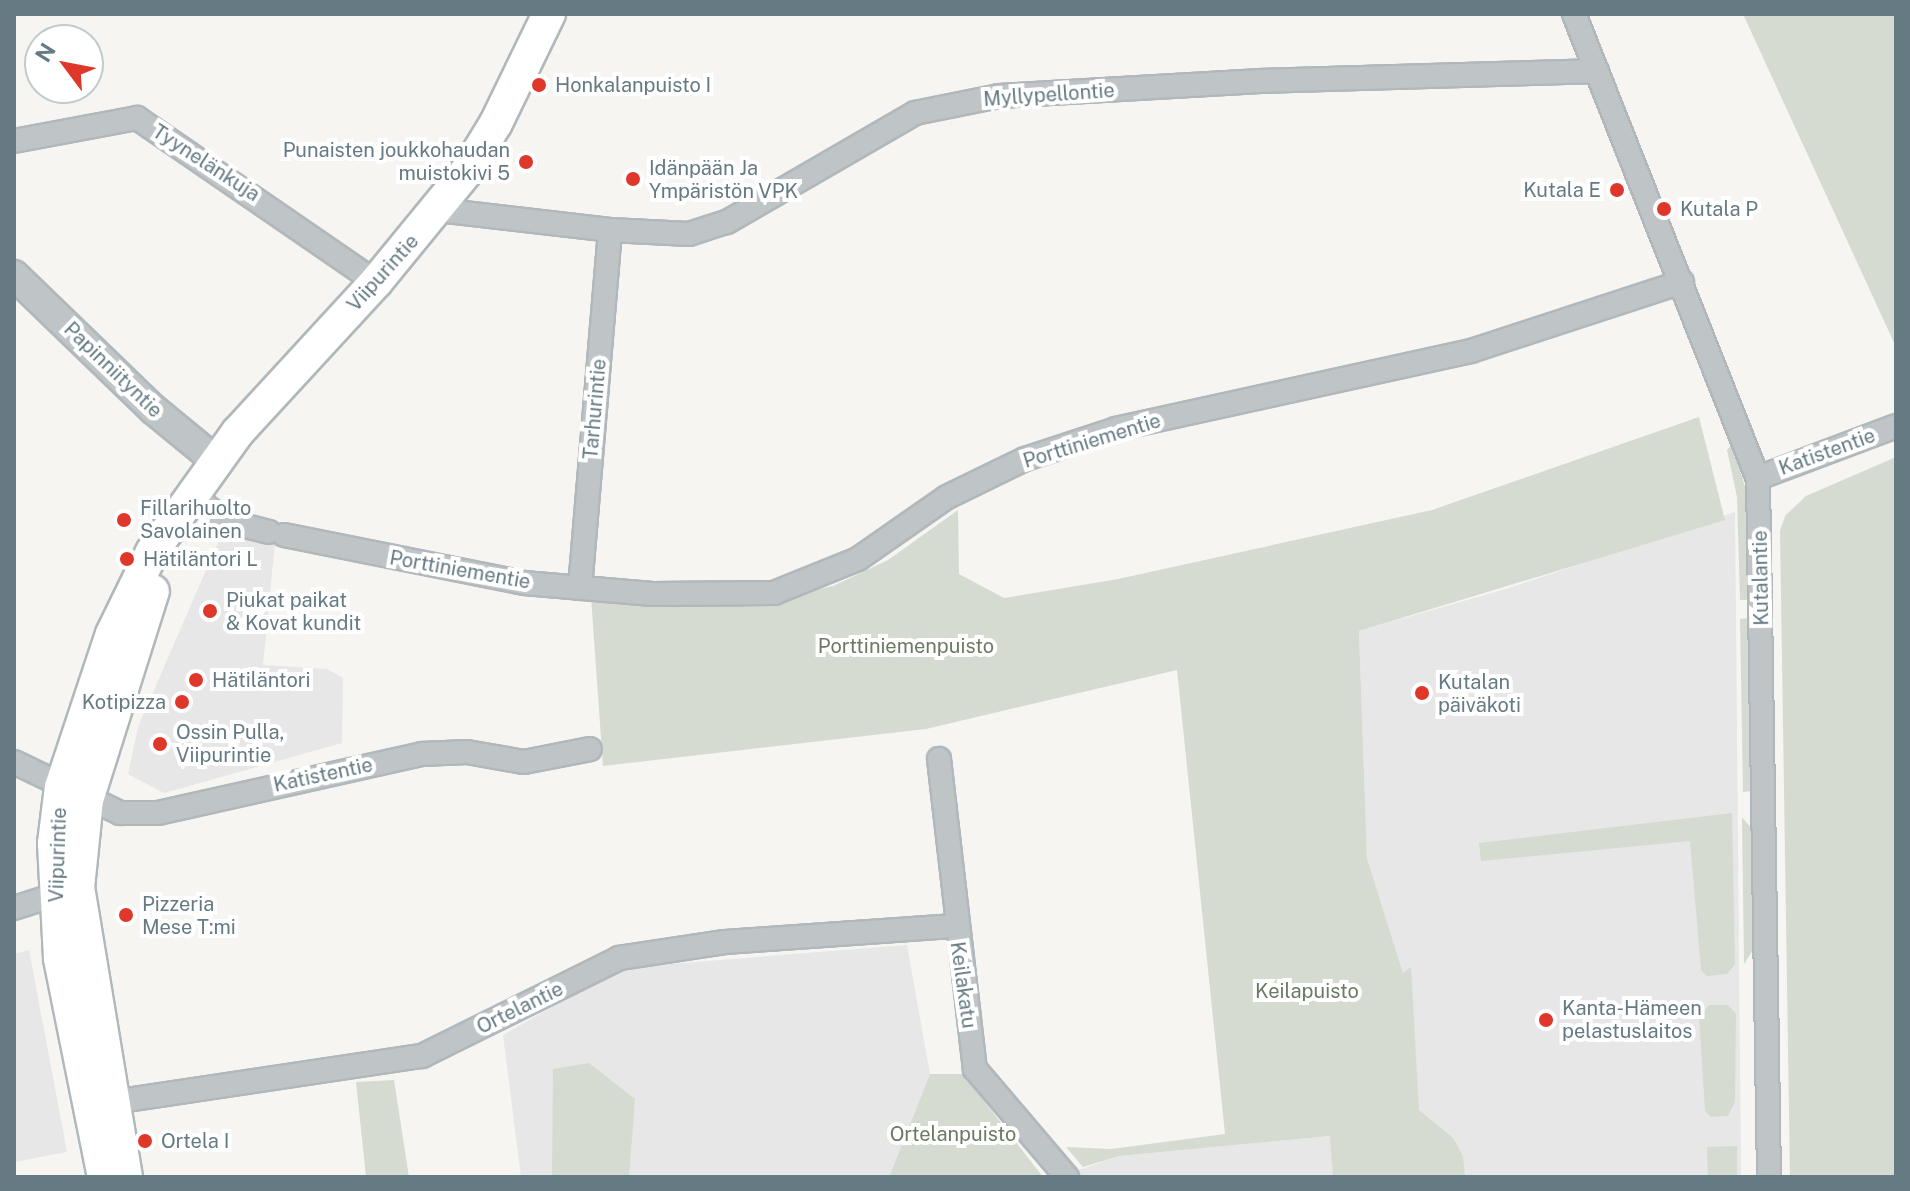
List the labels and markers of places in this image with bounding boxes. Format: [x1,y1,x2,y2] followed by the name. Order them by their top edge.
[555,73,711,97] place label: Honkalanpuisto I
[530,76,548,94] marker: Honkalanpuisto I
[283,138,510,185] place label: Punaisten joukkohaudan muistokivi 5
[517,153,535,171] marker: Punaisten joukkohaudan muistokivi 5
[649,156,799,203] place label: Idänpään Ja Ympäristön VPK
[624,170,642,188] marker: Idänpään Ja Ympäristön VPK
[1523,178,1601,202] place label: Kutala E
[1608,181,1626,199] marker: Kutala E
[1680,197,1758,221] place label: Kutala P
[1655,200,1673,218] marker: Kutala P
[140,496,251,543] place label: Fillarihuolto Savolainen
[115,511,133,529] marker: Fillarihuolto Savolainen
[143,547,258,571] place label: Hätiläntori L
[118,550,136,568] marker: Hätiläntori L
[226,588,361,635] place label: Piukat paikat & Kovat kundit
[201,602,219,620] marker: Piukat paikat & Kovat kundit
[212,668,310,692] place label: Hätiläntori
[1438,670,1521,717] place label: Kutalan päiväkoti
[187,671,205,689] marker: Hätiläntori
[1413,684,1431,702] marker: Kutalan päiväkoti
[82,690,166,714] place label: Kotipizza
[173,693,191,711] marker: Kotipizza
[176,720,284,767] place label: Ossin Pulla, Viipurintie
[151,735,169,753] marker: Ossin Pulla, Viipurintie
[142,892,236,939] place label: Pizzeria Mese T:mi
[117,906,135,924] marker: Pizzeria Mese T:mi
[1562,996,1702,1043] place label: Kanta-Hämeen pelastuslaitos
[1537,1011,1555,1029] marker: Kanta-Hämeen pelastuslaitos
[161,1129,229,1153] place label: Ortela I
[136,1132,154,1150] marker: Ortela I

